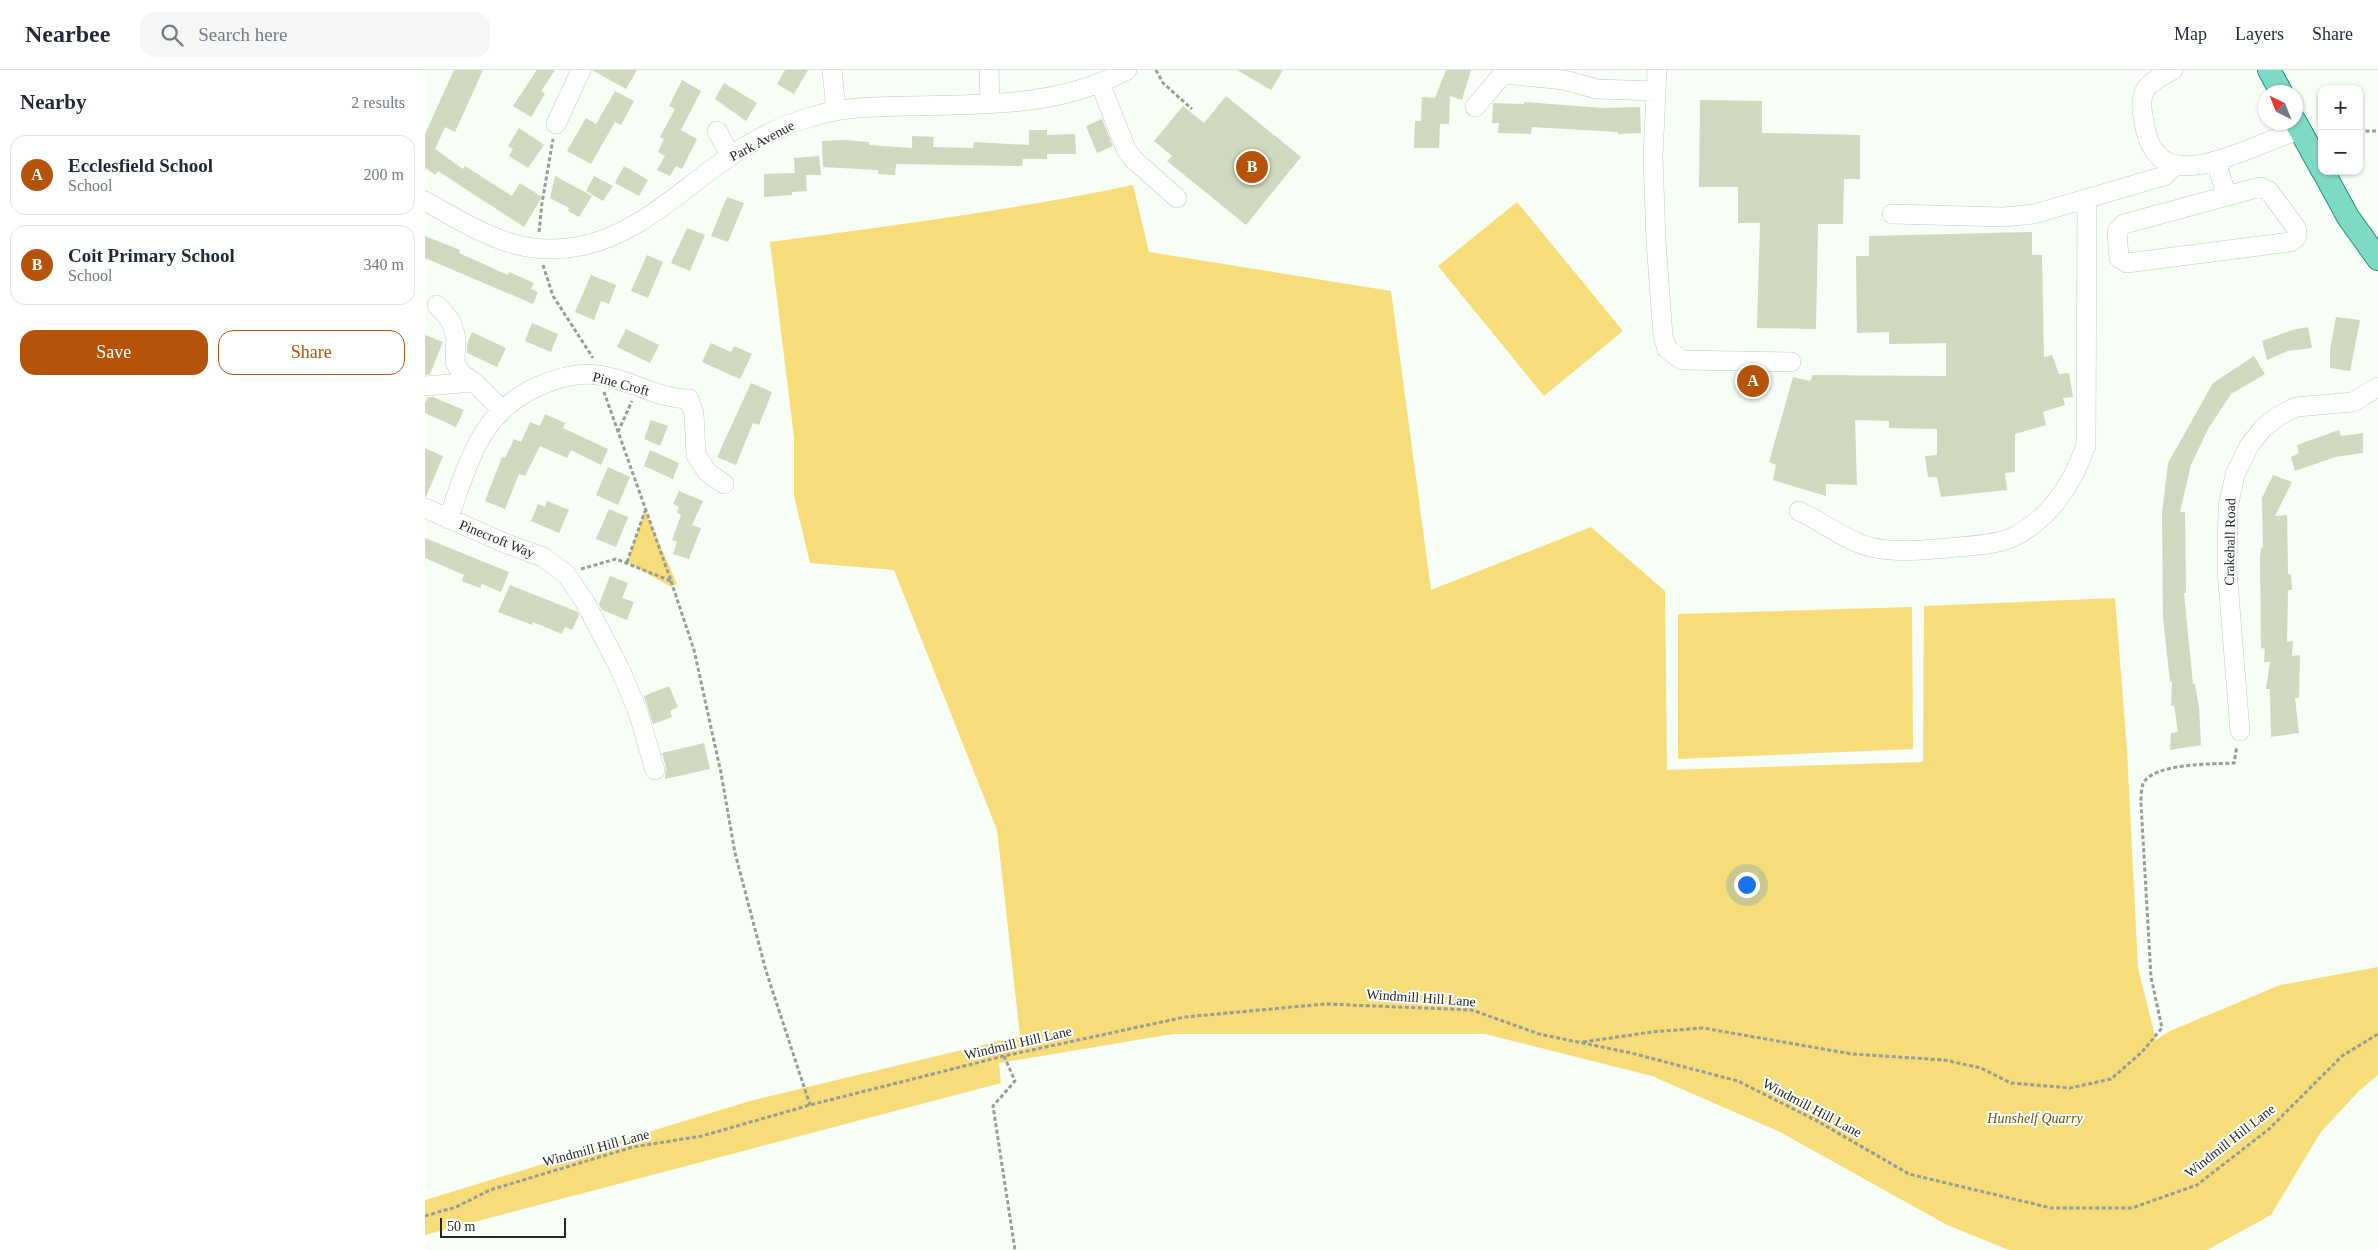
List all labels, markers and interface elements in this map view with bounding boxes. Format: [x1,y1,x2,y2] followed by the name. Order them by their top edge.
[140,12,490,57] search box
[25,21,110,47] text: Nearbee
[158,21,186,49] icon: search
[198,24,287,45] text: Search here
[2174,24,2207,44] text: Map
[2235,24,2284,44] text: Layers
[2312,24,2353,44] text: Share
[2258,85,2303,130] north arrow
[2318,85,2363,175] map controls
[2318,85,2363,130] button: +
[20,90,87,114] text: Nearby
[351,94,405,111] text: 2 results
[727,118,797,164] street label: Park Avenue
[2318,130,2363,175] button: −
[1236,148,1268,186] pin: B
[68,155,213,176] text: Ecclesfield School
[31,166,43,183] text: A
[364,166,404,183] text: 200 m
[68,177,112,194] text: School
[68,245,235,266] text: Coit Primary School
[32,256,42,273] text: B
[364,256,404,273] text: 340 m
[68,267,112,284] text: School
[20,330,208,375] button: Save
[218,330,405,375] button: Share
[1737,362,1769,400] pin: A
[591,369,651,399] street label: Pine Croft
[2222,498,2238,586] street label: Crakehall Road
[457,517,537,561] street label: Pinecroft Way
[1734,872,1760,898] your location
[1366,987,1476,1009] street label: Windmill Hill Lane
[963,1023,1073,1063] street label: Windmill Hill Lane
[1760,1076,1864,1140] street label: Windmill Hill Lane
[2182,1101,2278,1181] street label: Windmill Hill Lane
[1986,1111,2083,1126] park label: Hunshelf Quarry
[541,1127,651,1169] street label: Windmill Hill Lane
[440,1215,566,1238] scale bar
[447,1219,475,1234] text: 50 m

